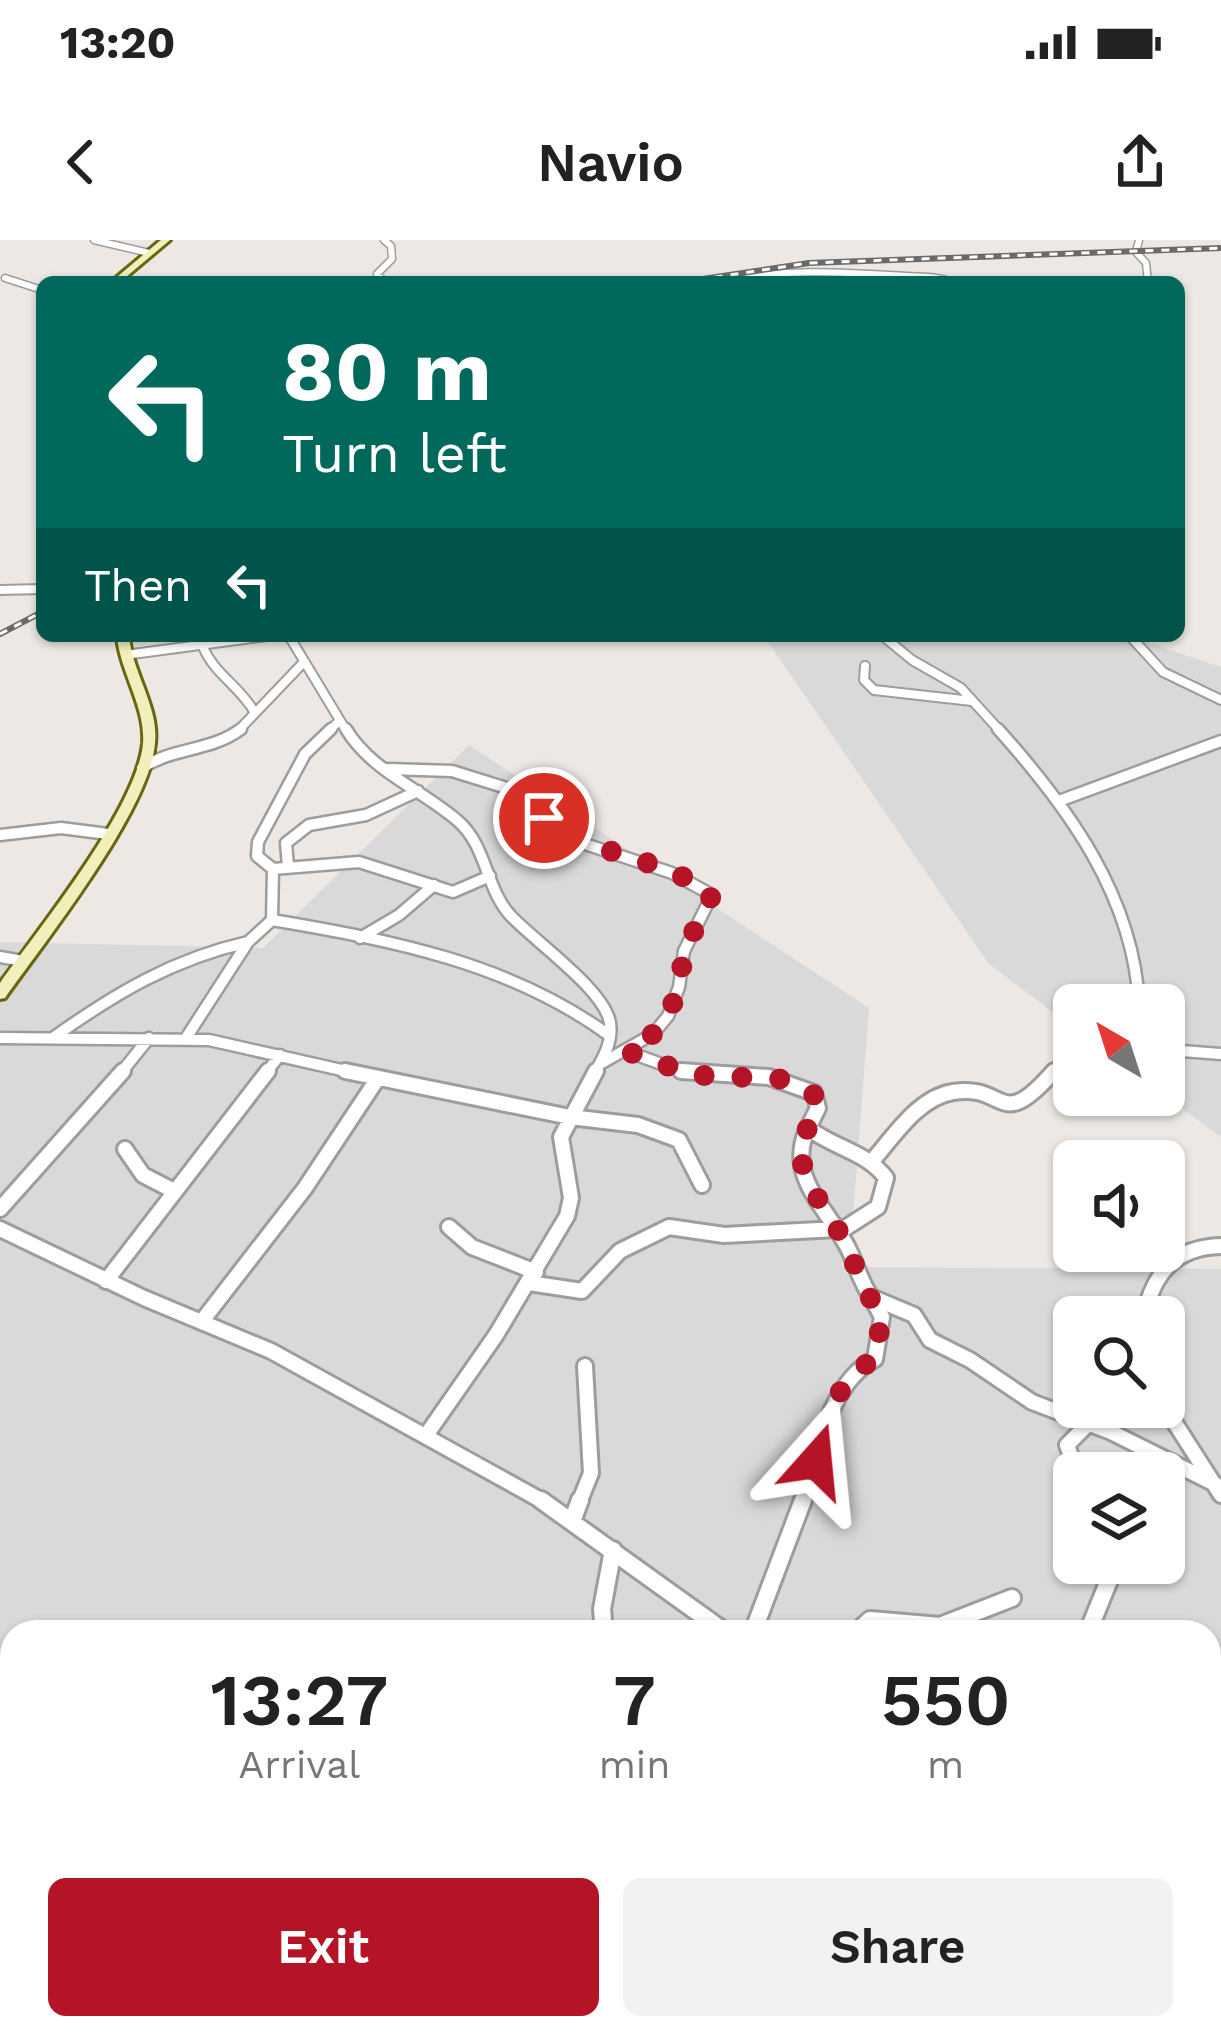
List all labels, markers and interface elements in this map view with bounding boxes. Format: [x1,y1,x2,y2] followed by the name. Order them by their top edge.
[60,16,175,69] text: 13:20
[48,129,114,195] icon: back
[1107,129,1173,195] icon: share
[537,131,684,194] text: Navio
[282,322,492,420] text: 80 m
[84,324,240,480] icon: left
[282,422,507,485] text: Turn left
[216,552,282,618] icon: left
[84,559,192,612] text: Then
[493,767,595,869] pin
[511,785,577,851] icon: arrive
[1053,984,1185,1116] north arrow
[1053,984,1185,1584] map controls
[1053,1140,1185,1272] button: sound
[1053,1296,1185,1428] button: search
[753,1398,879,1524] position arrow
[1053,1452,1185,1584] button: layers
[210,1658,388,1742] text: 13:27
[613,1658,656,1742] text: 7
[881,1658,1010,1742] text: 550
[238,1742,360,1787] text: Arrival
[599,1742,670,1787] text: min
[927,1742,964,1787] text: m
[48,1878,599,2016] button: Exit
[623,1878,1173,2016] button: Share

